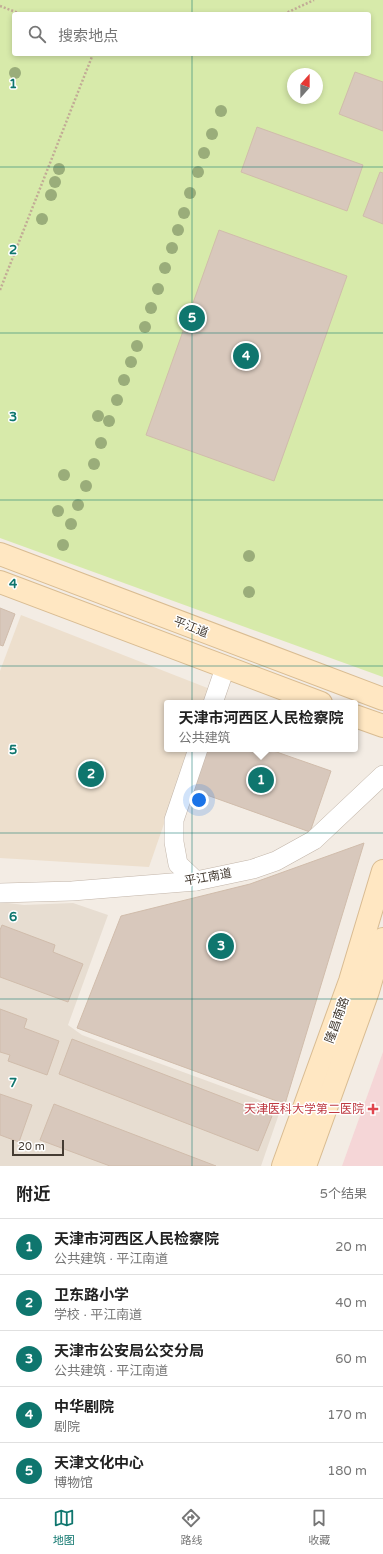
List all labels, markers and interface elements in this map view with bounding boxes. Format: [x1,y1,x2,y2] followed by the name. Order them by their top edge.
[12,12,371,56] search box
[26,23,48,45] icon: search
[58,27,118,45] text: 搜索地点
[287,68,323,104] north arrow
[9,76,17,92] text: 1
[9,242,17,258] text: 2
[179,303,205,333] pin: 5
[233,341,259,371] pin: 4
[9,409,17,425] text: 3
[9,576,18,592] text: 4
[172,614,210,640] street label: 平江道
[164,700,358,752] popup
[178,709,344,727] text: 天津市河西区人民检察院
[178,730,231,746] text: 公共建筑
[9,742,17,758] text: 5
[78,759,104,789] pin: 2
[248,765,274,795] pin: 1
[189,790,209,810] your location
[183,866,233,888] street label: 平江南道
[9,909,17,925] text: 6
[208,931,234,961] pin: 3
[322,995,352,1045] street label: 隆昌南路
[9,1075,17,1091] text: 7
[244,1102,364,1116] place label: 天津医科大学第二医院
[367,1103,379,1115] marker: 天津医科大学第二医院
[12,1138,64,1157] scale bar
[18,1140,45,1153] text: 20 m
[16,1184,50,1205] text: 附近
[320,1186,367,1202] text: 5个结果
[54,1230,219,1248] text: 天津市河西区人民检察院
[25,1239,33,1255] text: 1
[335,1239,367,1255] text: 20 m
[54,1251,168,1267] text: 公共建筑 · 平江南道
[54,1286,129,1304] text: 卫东路小学
[25,1295,33,1311] text: 2
[335,1295,367,1311] text: 40 m
[54,1307,142,1323] text: 学校 · 平江南道
[54,1342,204,1360] text: 天津市公安局公交分局
[25,1351,33,1367] text: 3
[335,1351,367,1367] text: 60 m
[54,1363,168,1379] text: 公共建筑 · 平江南道
[54,1398,114,1416] text: 中华剧院
[25,1407,33,1423] text: 4
[327,1407,367,1423] text: 170 m
[54,1419,80,1435] text: 剧院
[54,1454,144,1472] text: 天津文化中心
[25,1463,33,1479] text: 5
[327,1463,367,1479] text: 180 m
[54,1475,93,1491] text: 博物馆
[53,1507,75,1547] tab: 地图
[180,1507,202,1547] tab: 路线
[308,1507,330,1547] tab: 收藏

